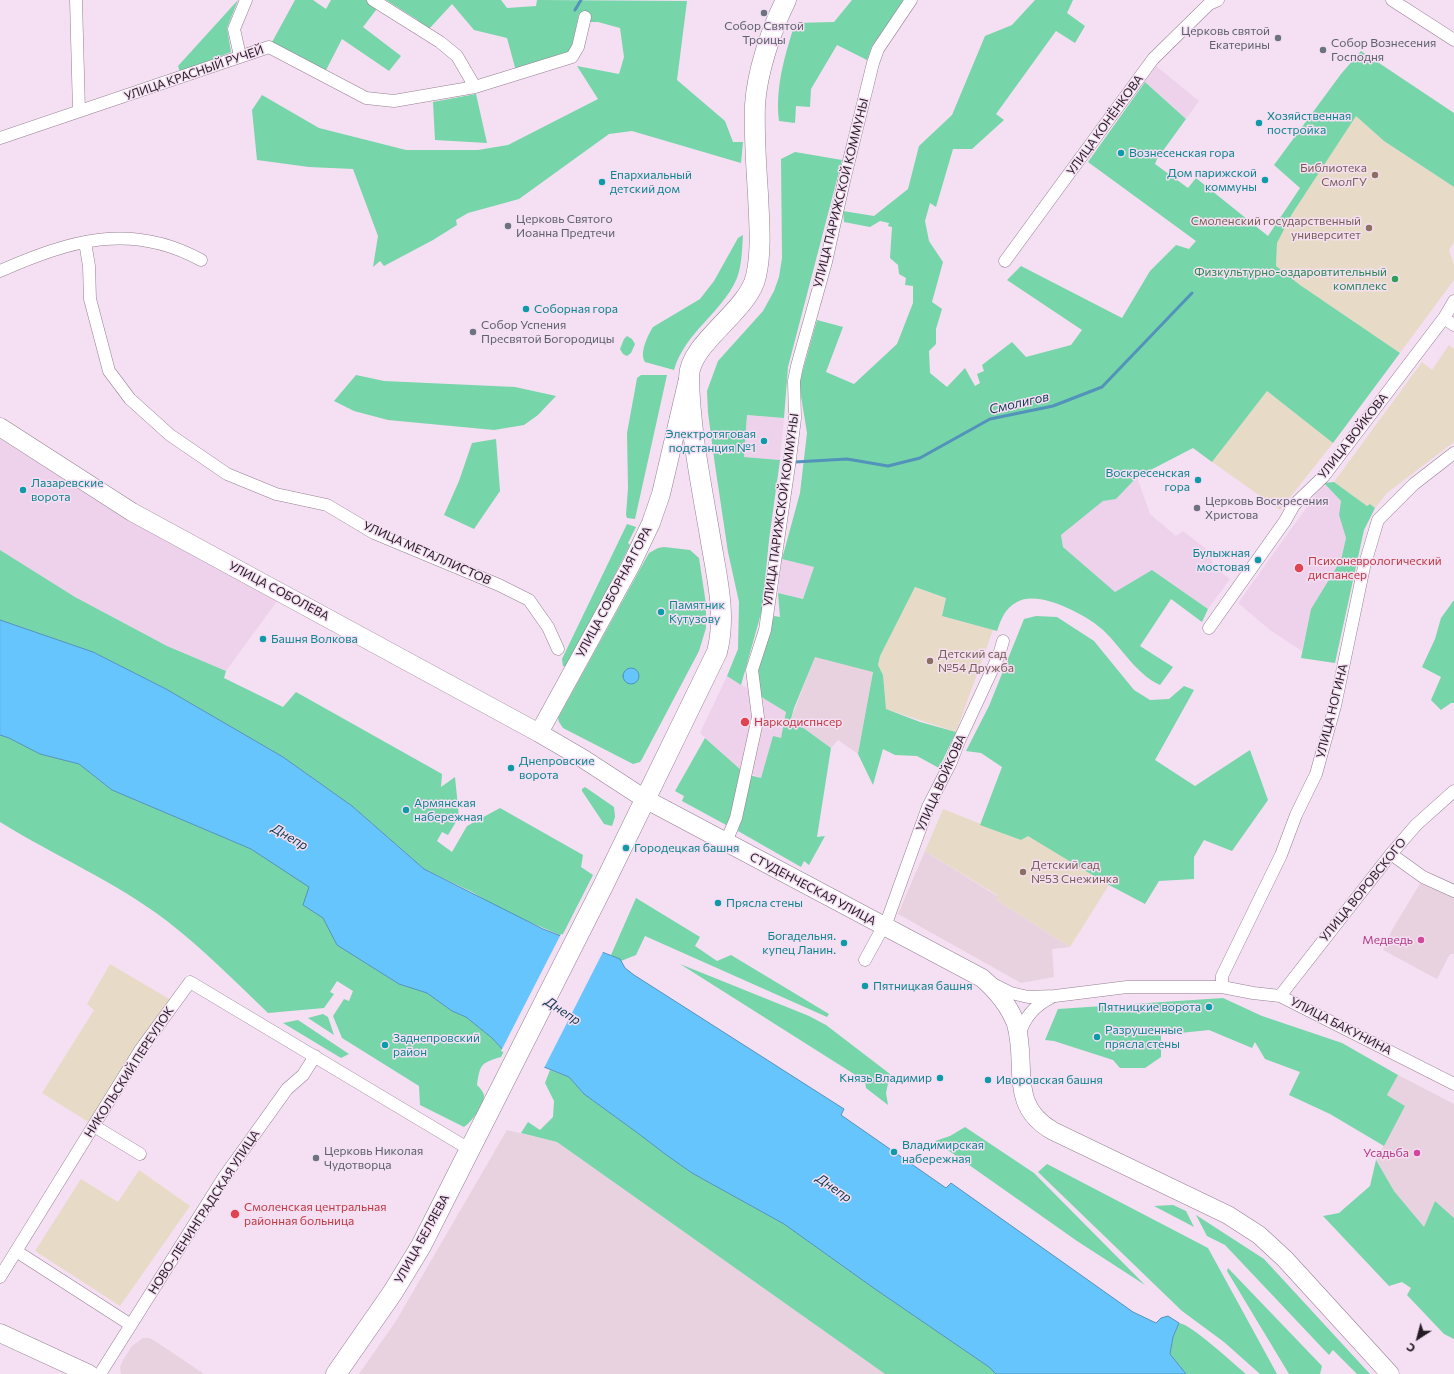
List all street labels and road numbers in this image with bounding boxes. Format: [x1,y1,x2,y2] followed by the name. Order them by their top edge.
[122,42,266,104] street label: УЛИЦА КРАСНЫЙ РУЧЕЙ
[1064,72,1146,178] street label: УЛИЦА КОНЁНКОВА
[810,97,872,289] street label: УЛИЦА ПАРИЖСКОЙ КОММУНЫ
[1315,390,1391,482] street label: УЛИЦА ВОЙКОВА
[760,412,802,608] street label: УЛИЦА ПАРИЖСКОЙ КОММУНЫ
[361,518,493,588] street label: УЛИЦА МЕТАЛЛИСТОВ
[573,524,655,660] street label: УЛИЦА СОБОРНАЯ ГОРА
[226,558,332,624] street label: УЛИЦА СОБОЛЕВА
[1313,662,1351,760] street label: УЛИЦА НОГИНА
[913,732,969,834] street label: УЛИЦА ВОЙКОВА
[1317,835,1409,945] street label: УЛИЦА ВОРОВСКОГО
[747,850,879,928] street label: СТУДЕНЧЕСКАЯ УЛИЦА
[1288,994,1394,1058] street label: УЛИЦА БАКУНИНА
[81,1004,177,1140] street label: НИКОЛЬСКИЙ ПЕРЕУЛОК
[145,1127,263,1297] street label: НОВО-ЛЕНИНГРАДСКАЯ УЛИЦА
[392,1192,452,1286] street label: УЛИЦА БЕЛЯЕВА

